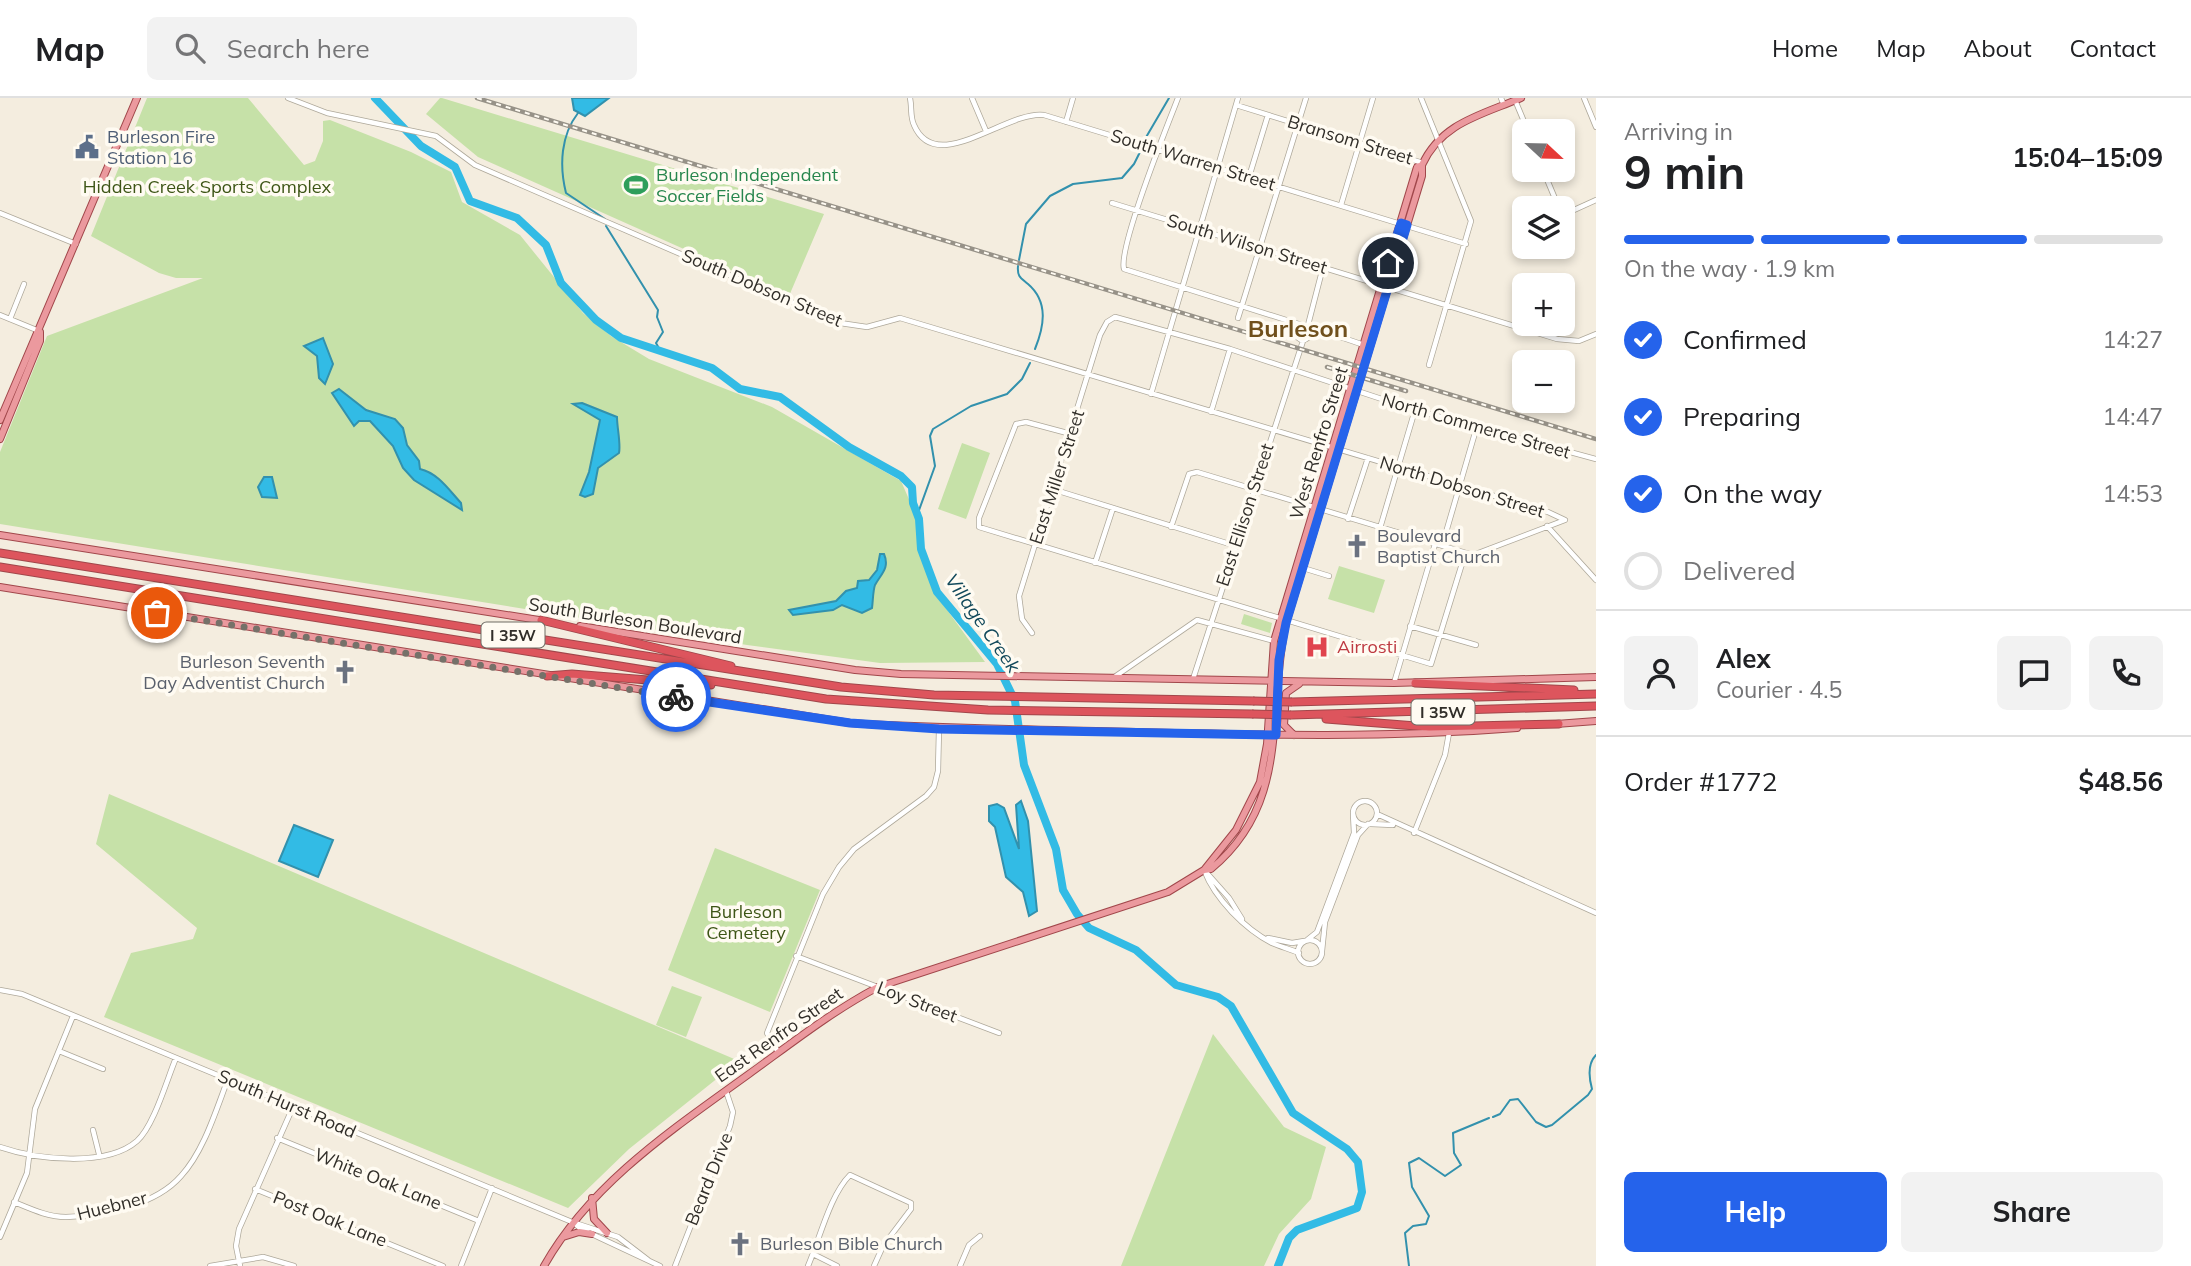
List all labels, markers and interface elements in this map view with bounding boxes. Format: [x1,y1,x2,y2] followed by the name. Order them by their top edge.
[147,17,637,80] search box
[35,28,105,69] text: Map
[171,29,209,67] icon: search
[227,32,370,65] text: Search here
[1772,33,1838,63] text: Home
[1876,33,1926,63] text: Map
[1964,33,2032,63] text: About
[2070,33,2156,63] text: Contact
[1285,110,1415,169] street label: Bransom Street
[1624,117,1733,146] text: Arriving in
[1512,119,1575,182] north arrow
[1512,119,1575,413] map controls
[1108,124,1278,196] street label: South Warren Street
[107,125,215,169] place label: Burleson Fire Station 16
[73,133,101,161] public building icon: Burleson Fire Station 16
[2012,141,2163,174] text: 15:04–15:09
[1624,143,1745,201] text: 9 min
[656,163,838,207] place label: Burleson Independent Soccer Fields
[622,171,650,199] sports icon: Burleson Independent Soccer Fields
[83,175,332,198] park label: Hidden Creek Sports Complex
[1512,196,1575,259] button: layers
[1164,208,1330,279] street label: South Wilson Street
[1358,233,1418,293] pin
[678,243,846,332] street label: South Dobson Street
[1369,244,1407,282] icon: home
[1624,254,1835,283] text: On the way · 1.9 km
[1512,273,1575,336] button: +
[1248,313,1348,343] district label: Burleson
[1624,321,1662,359] icon: check
[1683,323,1807,356] text: Confirmed
[2103,325,2163,354] text: 14:27
[1512,350,1575,413] button: −
[1284,364,1353,522] street label: West Renfro Street
[1379,388,1573,463] street label: North Commerce Street
[1624,398,1662,436] icon: check
[1683,400,1801,433] text: Preparing
[2103,402,2163,431] text: 14:47
[1024,407,1089,547] street label: East Miller Street
[1211,441,1278,589] street label: East Ellison Street
[1377,451,1547,523] street label: North Dobson Street
[1624,475,1662,513] icon: check
[1683,477,1822,510] text: On the way
[2103,479,2163,508] text: 14:53
[1377,524,1500,568] place label: Boulevard Baptist Church
[1343,532,1371,560] church icon: Boulevard Baptist Church
[1683,554,1796,587] text: Delivered
[940,569,1027,678] water label: Village Creek
[127,583,187,643] pin
[527,592,743,649] street label: South Burleson Boulevard
[138,594,176,632] icon: bag
[482,622,544,648] road number: I 35W
[1303,633,1331,661] hospital icon: Airrosti
[1337,635,1397,658] place label: Airrosti
[1624,636,1698,710] button: person
[1997,636,2071,710] button: chat
[2089,636,2163,710] button: phone
[1716,642,1771,675] text: Alex
[143,650,325,694] place label: Burleson Seventh Day Adventist Church
[331,658,359,686] church icon: Burleson Seventh Day Adventist Church
[641,662,711,732] courier
[1716,675,1842,704] text: Courier · 4.5
[657,678,695,716] icon: bike
[1412,699,1474,724] road number: I 35W
[1624,765,1777,798] text: Order #1772
[2079,765,2163,798] text: $48.56
[706,900,786,944] park label: Burleson Cemetery
[874,976,960,1027] street label: Loy Street
[710,982,847,1087] street label: East Renfro Street
[215,1064,360,1143] street label: South Hurst Road
[679,1129,738,1229] street label: Beard Drive
[311,1143,445,1215] street label: White Oak Lane
[1624,1172,1887,1252] button: Help
[1901,1172,2163,1252] button: Share
[270,1185,391,1252] street label: Post Oak Lane
[74,1186,150,1225] street label: Huebner
[726,1230,754,1258] church icon: Burleson Bible Church
[760,1232,943,1255] place label: Burleson Bible Church

